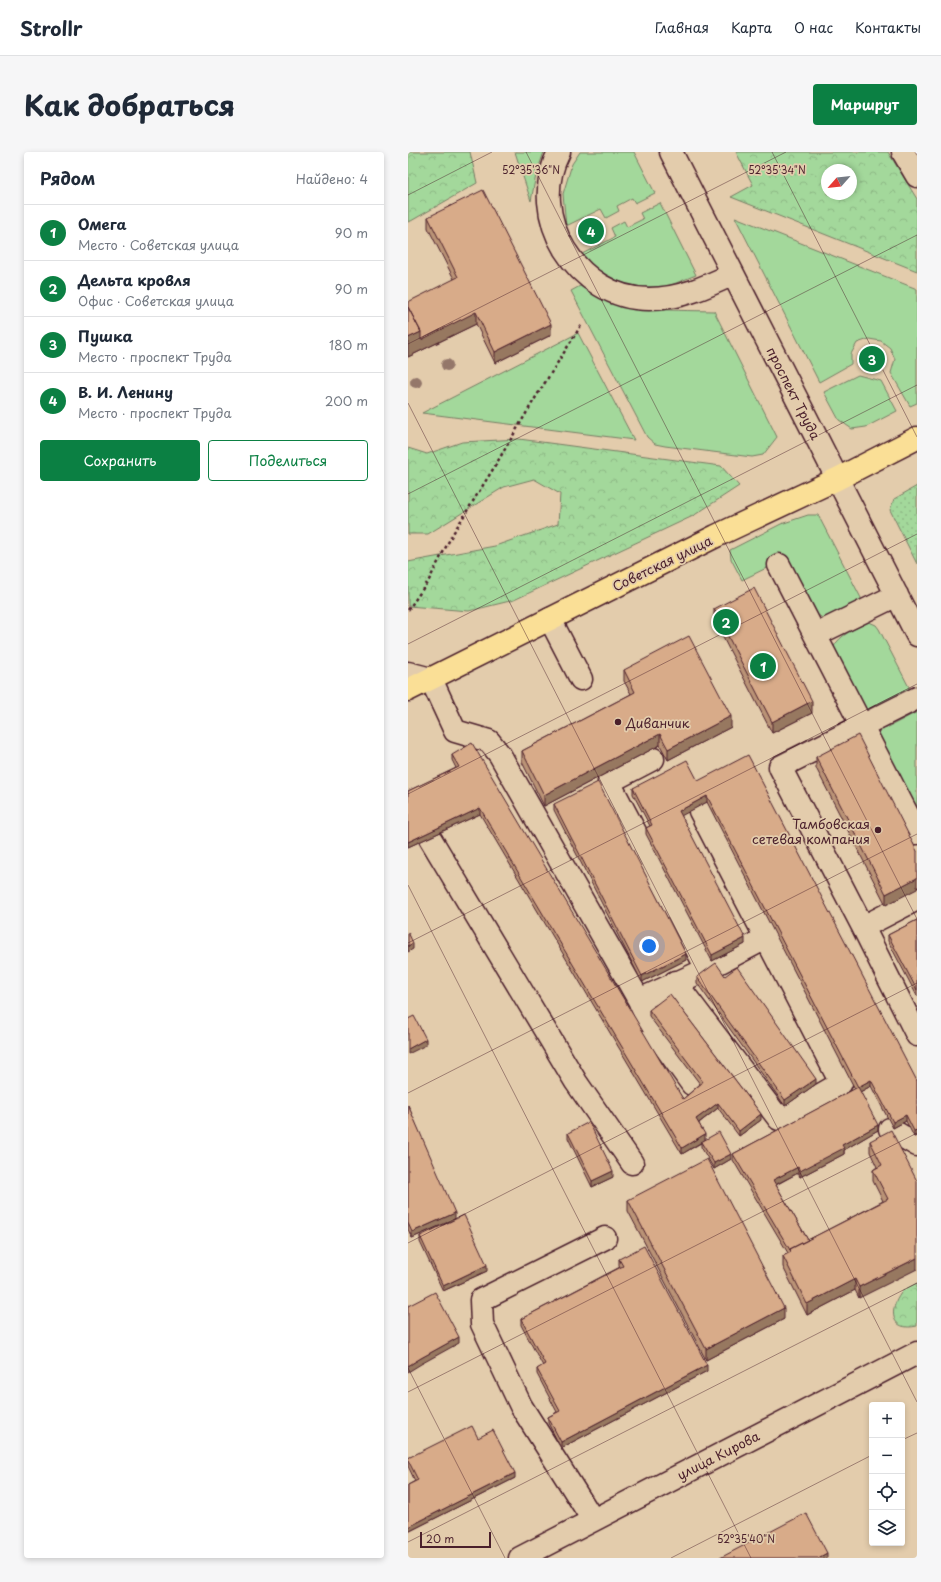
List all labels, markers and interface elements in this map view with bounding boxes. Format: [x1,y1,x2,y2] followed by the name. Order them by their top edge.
[20,14,83,42] text: Strollr
[655,17,709,38] text: Главная
[731,17,772,38] text: Карта
[794,17,833,38] text: О нас
[855,17,921,38] text: Контакты
[24,83,235,126] text: Как добраться
[813,84,917,125] button: Маршрут
[502,162,560,177] text: 52°35'36"N
[748,162,806,177] text: 52°35'34"N
[821,164,857,200] north arrow
[40,165,95,191] text: Рядом
[296,169,368,188] text: Найдено: 4
[78,212,127,235] text: Омега
[578,216,604,246] pin: 4
[50,223,56,242] text: 1
[335,223,368,242] text: 90 m
[78,235,239,254] text: Место · Советская улица
[78,268,191,291] text: Дельта кровля
[48,279,58,298] text: 2
[335,279,368,298] text: 90 m
[78,291,234,310] text: Офис · Советская улица
[78,324,133,347] text: Пушка
[49,335,57,354] text: 3
[329,335,368,354] text: 180 m
[762,343,826,443] street label: проспект Труда
[859,344,885,374] pin: 3
[78,347,232,366] text: Место · проспект Труда
[78,380,173,403] text: В. И. Ленину
[49,391,57,410] text: 4
[325,391,368,410] text: 200 m
[78,403,232,422] text: Место · проспект Труда
[40,440,200,481] button: Сохранить
[208,440,368,481] button: Поделиться
[609,530,716,595] street label: Советская улица
[713,607,739,637] pin: 2
[750,651,776,681] pin: 1
[625,713,690,732] place label: Диванчик
[613,717,623,727] marker: Диванчик
[752,814,870,848] place label: Тамбовская сетевая компания
[873,825,883,835] marker: Тамбовская сетевая компания
[639,936,659,956] your location
[869,1402,905,1546] map controls
[869,1402,905,1438] button: +
[673,1426,763,1484] street label: улица Кирова
[869,1438,905,1474] button: −
[869,1474,905,1510] button: locate
[869,1510,905,1546] button: layers
[420,1530,491,1549] scale bar
[426,1530,454,1547] text: 20 m
[717,1531,775,1546] text: 52°35'40"N

